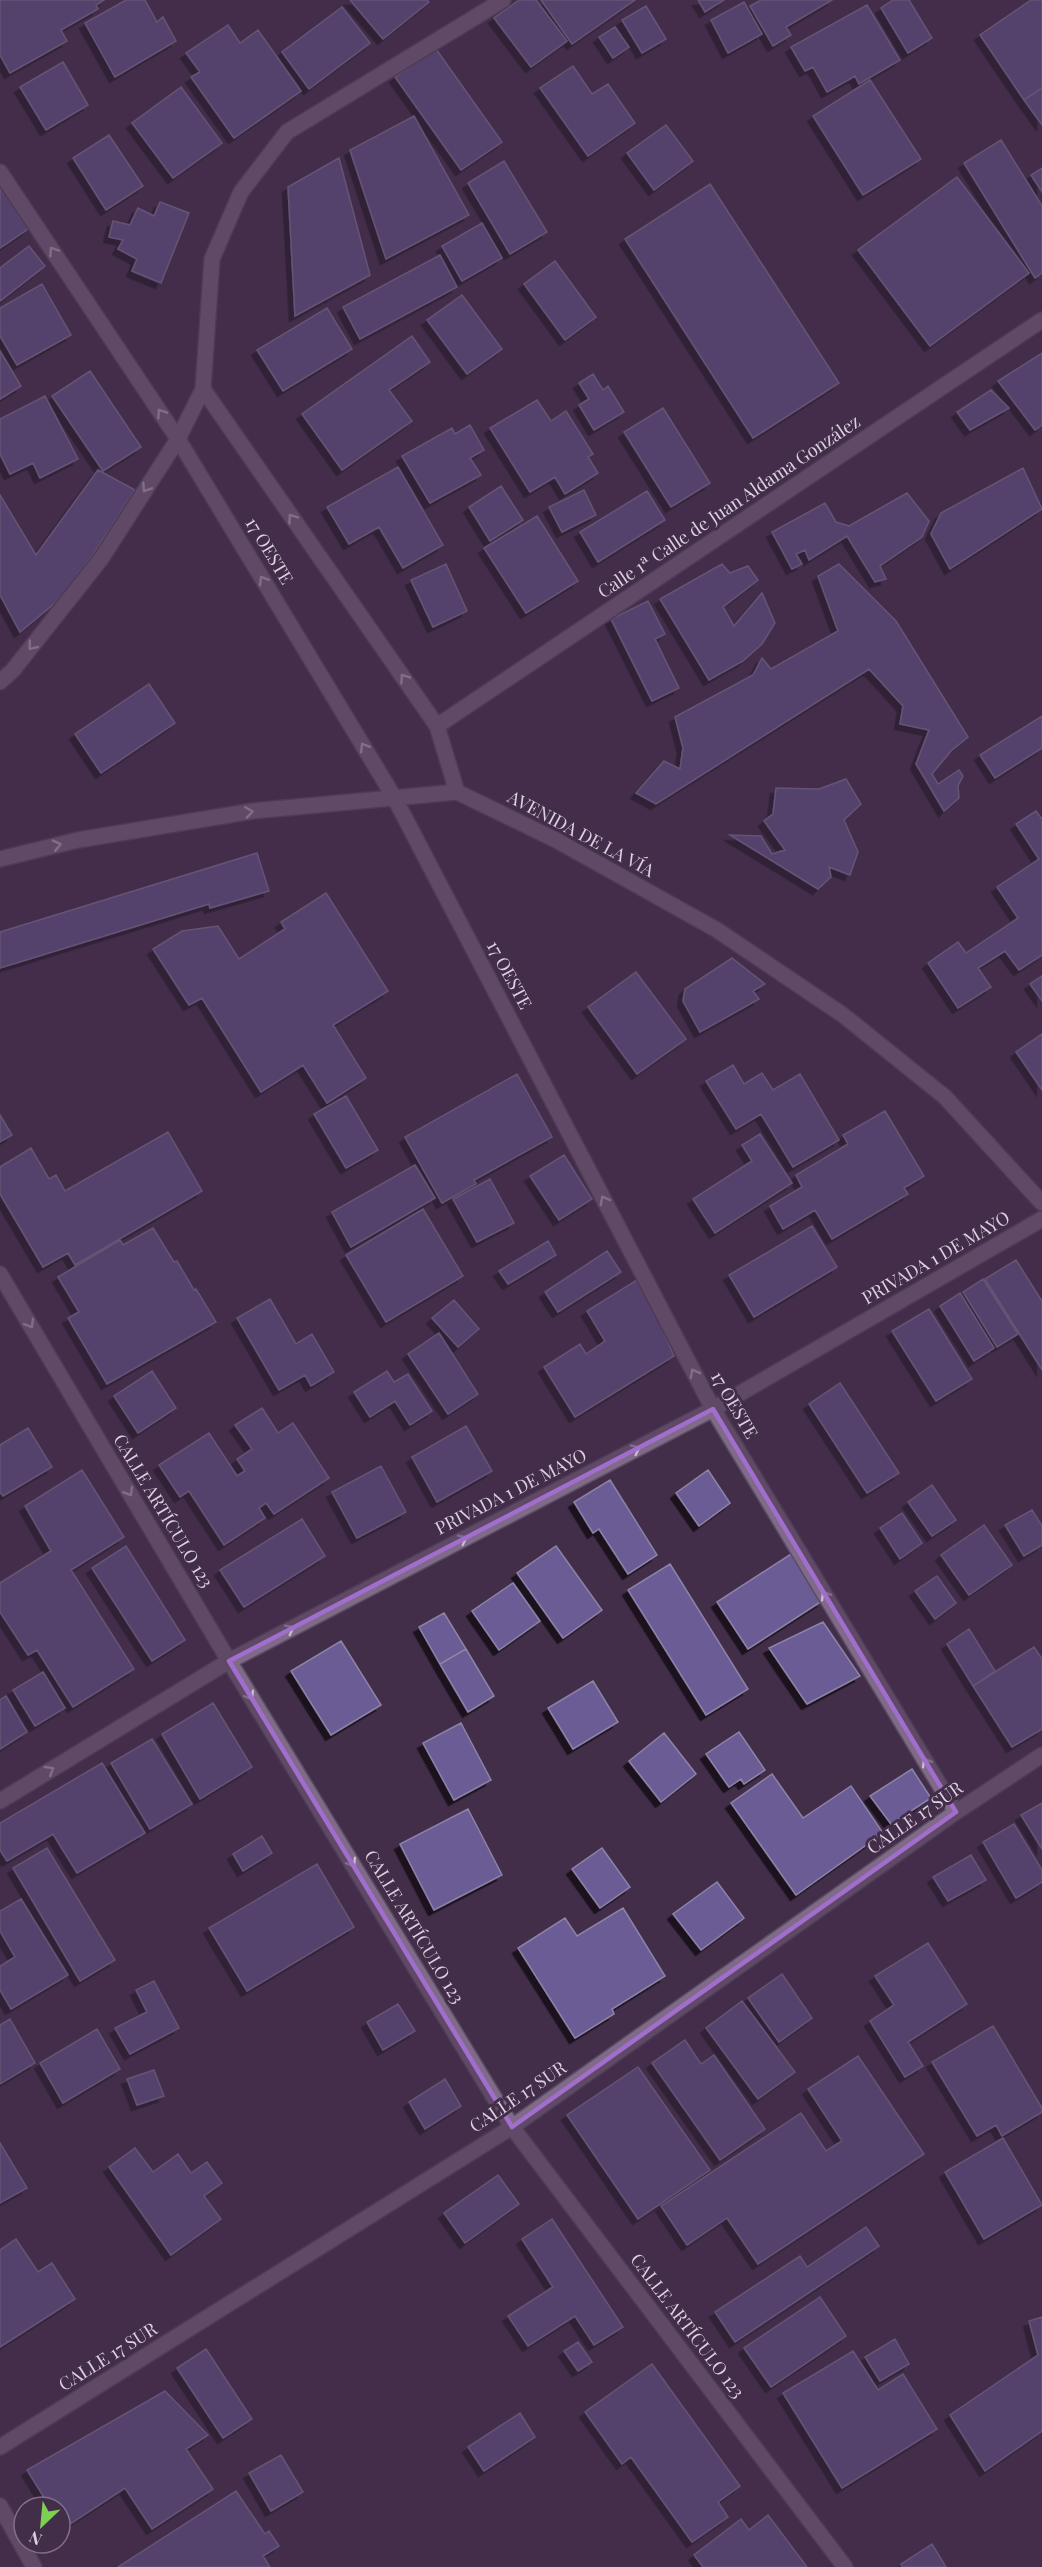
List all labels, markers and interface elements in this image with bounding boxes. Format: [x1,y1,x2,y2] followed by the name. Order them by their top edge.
[49,247,60,258] one-way arrow
[157,409,168,420] one-way arrow
[593,409,864,603] street label: Calle 1ª Calle de Juan Aldama González
[143,482,154,493] one-way arrow
[240,512,299,589] street label: 17 OESTE
[288,513,299,524] one-way arrow
[258,576,270,586] one-way arrow
[28,639,39,650] one-way arrow
[400,674,411,685] one-way arrow
[359,743,371,753] one-way arrow
[503,784,660,882] street label: AVENIDA DE LA VÍA
[244,806,254,818] one-way arrow
[52,840,62,853] one-way arrow
[482,936,538,1013] street label: 17 OESTE
[600,1196,611,1206] one-way arrow
[857,1205,1014,1309] street label: PRIVADA 1 DE MAYO
[22,1318,34,1329] one-way arrow
[706,1366,764,1443] street label: 17 OESTE
[690,1369,701,1379] one-way arrow
[108,1429,219,1592] street label: CALLE ARTÍCULO 123
[431,1442,590,1540] street label: PRIVADA 1 DE MAYO
[630,1445,641,1456] one-way arrow
[122,1486,133,1496] one-way arrow
[457,1535,468,1546] one-way arrow
[821,1591,832,1601] one-way arrow
[284,1625,295,1636] one-way arrow
[243,1690,255,1700] one-way arrow
[921,1758,933,1768] one-way arrow
[44,1766,54,1778] one-way arrow
[862,1775,967,1859] street label: CALLE 17 SUR
[359,1845,470,2008] street label: CALLE ARTÍCULO 123
[344,1857,356,1867] one-way arrow
[464,2055,571,2137] street label: CALLE 17 SUR
[625,2248,750,2403] street label: CALLE ARTÍCULO 123
[54,2316,162,2396] street label: CALLE 17 SUR
[12,2495,72,2555] north arrow
[25,2527,45,2551] text: N

